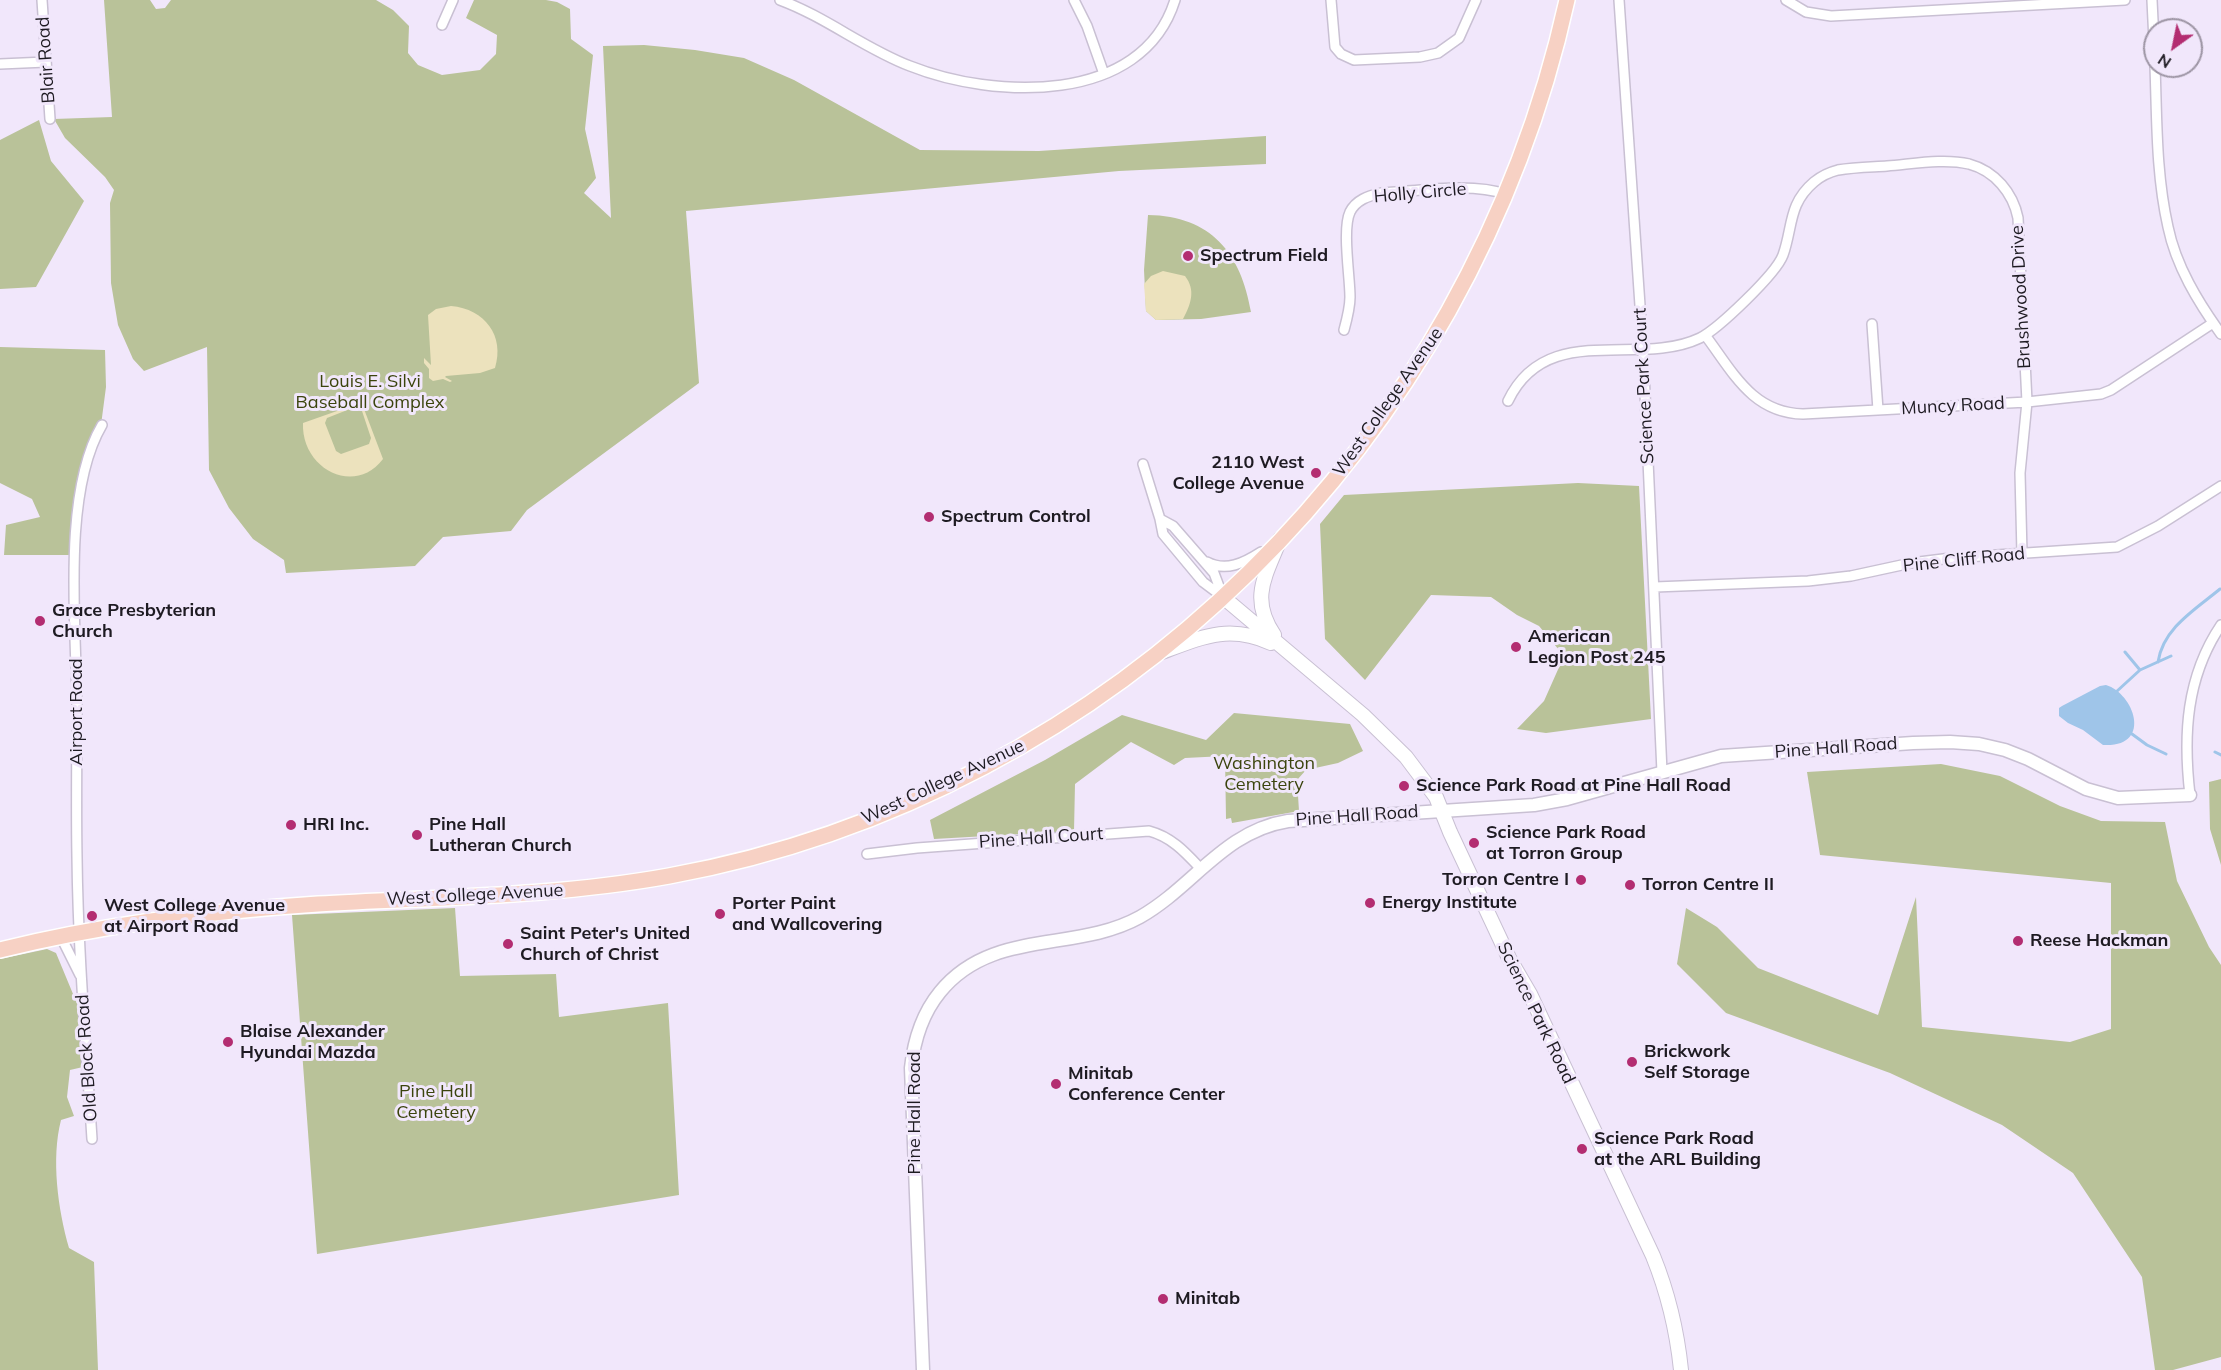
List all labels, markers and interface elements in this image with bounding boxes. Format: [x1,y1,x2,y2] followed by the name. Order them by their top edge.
[32,16,60,104] street label: Blair Road
[2143,18,2203,78] north arrow
[2154,50,2175,73] text: N
[1373,178,1467,208] street label: Holly Circle
[2006,225,2036,369] street label: Brushwood Drive
[1200,245,1328,267] place label: Spectrum Field
[1181,249,1195,263] marker: Spectrum Field
[1629,307,1659,465] street label: Science Park Court
[1328,323,1448,481] street label: West College Avenue
[296,371,444,413] park label: Louis E. Silvi Baseball Complex
[1901,393,2005,419] street label: Muncy Road
[1172,452,1304,494] place label: 2110 West College Avenue
[1309,466,1323,480] marker: 2110 West College Avenue
[941,506,1091,528] place label: Spectrum Control
[922,510,936,524] marker: Spectrum Control
[1902,543,2026,577] street label: Pine Cliff Road
[52,600,216,642] place label: Grace Presbyterian Church
[33,614,47,628] marker: Grace Presbyterian Church
[1528,626,1665,668] place label: American Legion Post 245
[1509,640,1523,654] marker: American Legion Post 245
[66,658,88,766] street label: Airport Road
[1774,733,1898,763] street label: Pine Hall Road
[858,735,1028,829] street label: West College Avenue
[1213,753,1315,795] park label: Washington Cemetery
[1416,775,1731,797] place label: Science Park Road at Pine Hall Road
[1397,779,1411,793] marker: Science Park Road at Pine Hall Road
[1295,801,1419,831] street label: Pine Hall Road
[303,814,369,836] place label: HRI Inc.
[429,814,572,856] place label: Pine Hall Lutheran Church
[284,818,298,832] marker: HRI Inc.
[1486,822,1646,864] place label: Science Park Road at Torron Group
[978,823,1104,853] street label: Pine Hall Court
[410,828,424,842] marker: Pine Hall Lutheran Church
[1467,836,1481,850] marker: Science Park Road at Torron Group
[1442,869,1569,891] place label: Torron Centre I
[1574,873,1588,887] marker: Torron Centre I
[1642,874,1774,896] place label: Torron Centre II
[1623,878,1637,892] marker: Torron Centre II
[386,880,564,910] street label: West College Avenue
[1382,892,1517,914] place label: Energy Institute
[732,893,882,936] place label: Porter Paint and Wallcovering
[104,895,285,938] place label: West College Avenue at Airport Road
[1363,896,1377,910] marker: Energy Institute
[713,907,727,921] marker: Porter Paint and Wallcovering
[85,909,99,923] marker: West College Avenue at Airport Road
[520,923,690,966] place label: Saint Peter's United Church of Christ
[2030,930,2168,952] place label: Reese Hackman
[2011,934,2025,948] marker: Reese Hackman
[501,937,515,951] marker: Saint Peter's United Church of Christ
[1492,939,1580,1087] street label: Science Park Road
[72,994,102,1122] street label: Old Block Road
[240,1021,385,1064] place label: Blaise Alexander Hyundai Mazda
[221,1035,235,1049] marker: Blaise Alexander Hyundai Mazda
[1644,1041,1750,1084] place label: Brickwork Self Storage
[904,1051,926,1175] street label: Pine Hall Road
[1625,1055,1639,1069] marker: Brickwork Self Storage
[1068,1063,1225,1106] place label: Minitab Conference Center
[1049,1077,1063,1091] marker: Minitab Conference Center
[396,1081,476,1124] park label: Pine Hall Cemetery
[1594,1128,1761,1170] place label: Science Park Road at the ARL Building
[1575,1142,1589,1156] marker: Science Park Road at the ARL Building
[1175,1288,1240,1310] place label: Minitab
[1156,1292,1170,1306] marker: Minitab

